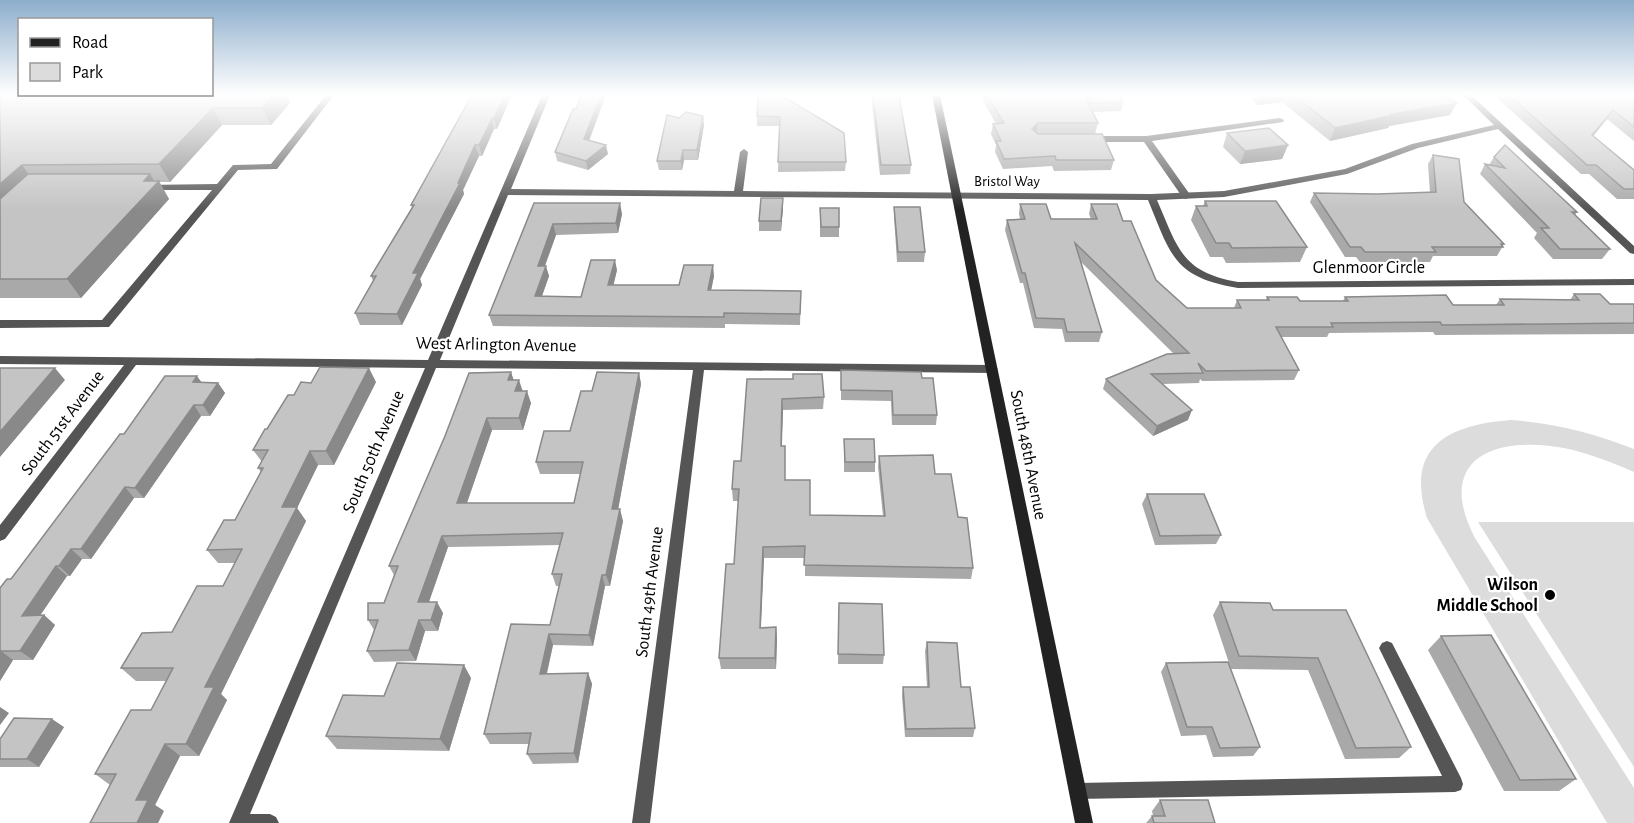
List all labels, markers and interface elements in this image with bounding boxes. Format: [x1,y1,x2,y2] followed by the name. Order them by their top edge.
[18,18,213,96] legend
[72,34,108,52] text: Road
[72,64,104,82] text: Park
[974,174,1040,189] street label: Bristol Way
[1313,259,1425,277] street label: Glenmoor Circle
[415,335,577,355] street label: West Arlington Avenue
[18,367,108,479] street label: South 51st Avenue
[340,388,408,516] street label: South 50th Avenue
[1007,389,1049,521] street label: South 48th Avenue
[633,525,667,659] street label: South 49th Avenue
[1436,576,1538,615] place label: Wilson Middle School
[1543,588,1557,602] marker: Wilson Middle School

